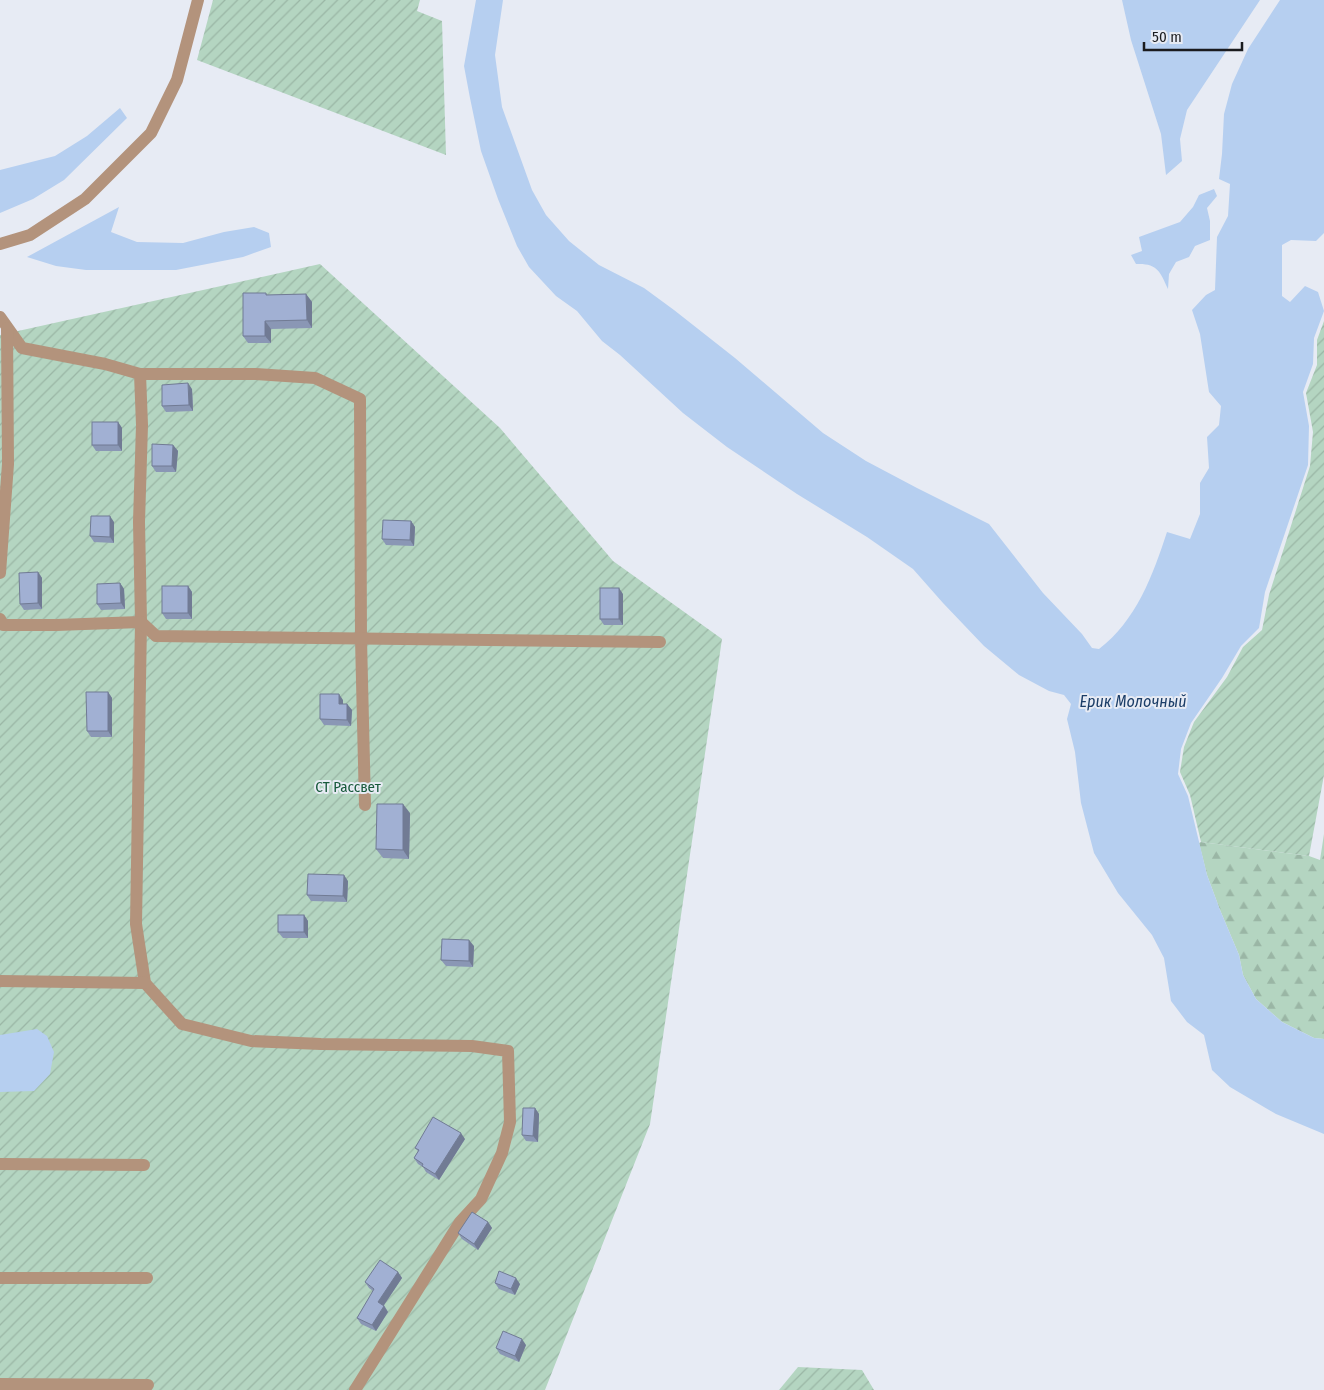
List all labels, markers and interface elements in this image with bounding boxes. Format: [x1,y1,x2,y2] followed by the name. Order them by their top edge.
[1144,20,1242,52] scale bar
[1152,28,1182,46] text: 50 m
[1079,692,1187,711] water label: Ерик Молочный
[315,778,382,796] park label: СТ Рассвет

